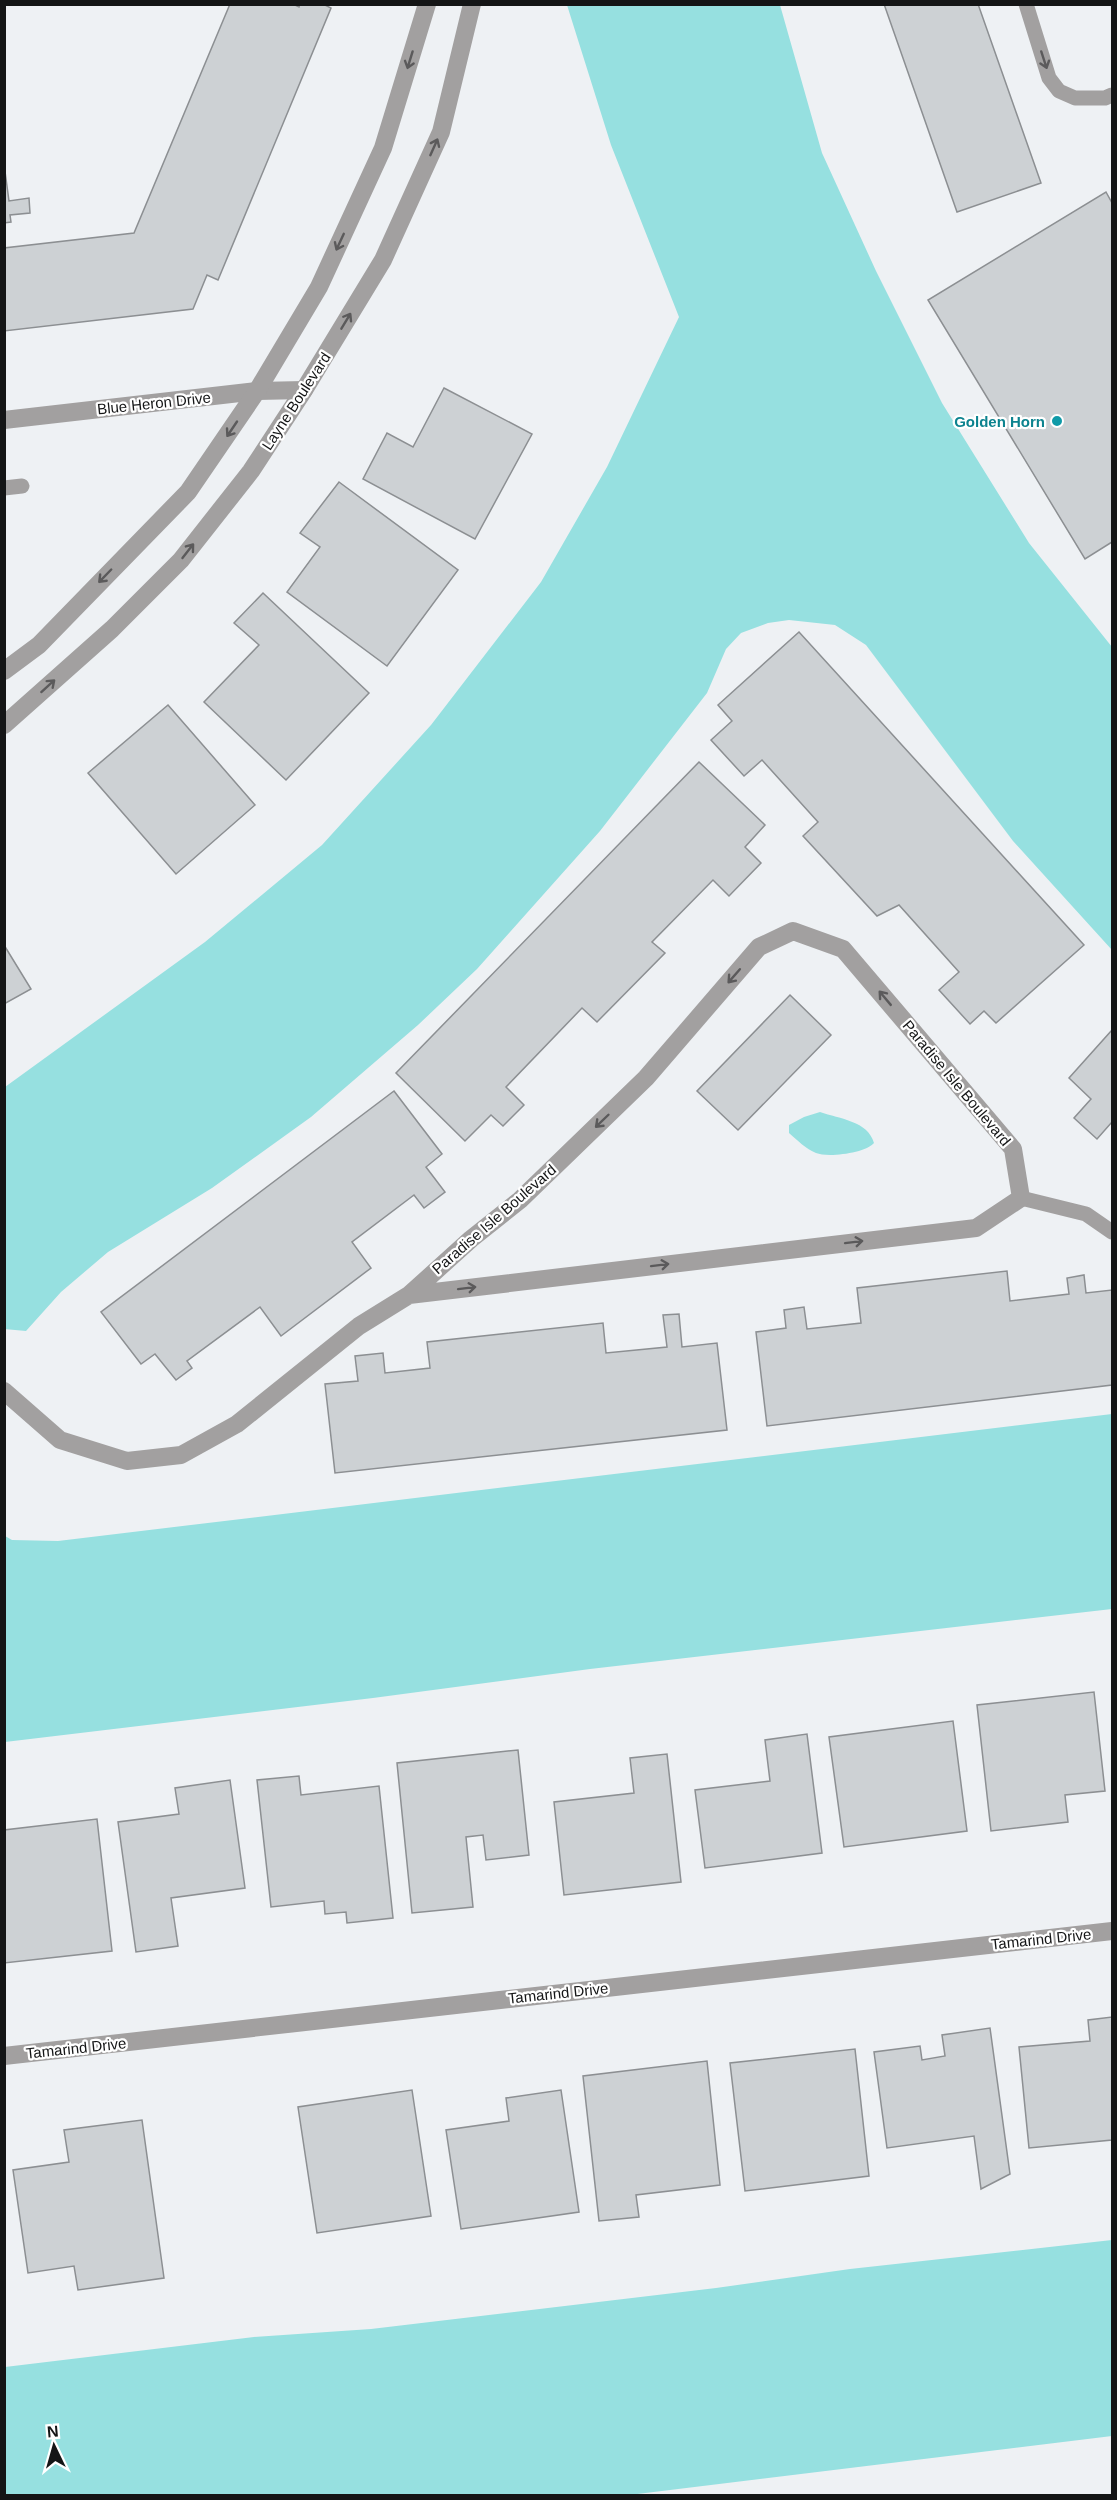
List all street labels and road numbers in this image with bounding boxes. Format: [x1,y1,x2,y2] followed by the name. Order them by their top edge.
[258,349,334,453] street label: Layne Boulevard
[96,389,212,417] street label: Blue Heron Drive
[900,1017,1014,1149] street label: Paradise Isle Boulevard
[429,1161,559,1277] street label: Paradise Isle Boulevard
[990,1925,1092,1953] street label: Tamarind Drive
[507,1979,609,2007] street label: Tamarind Drive
[25,2034,127,2062] street label: Tamarind Drive

